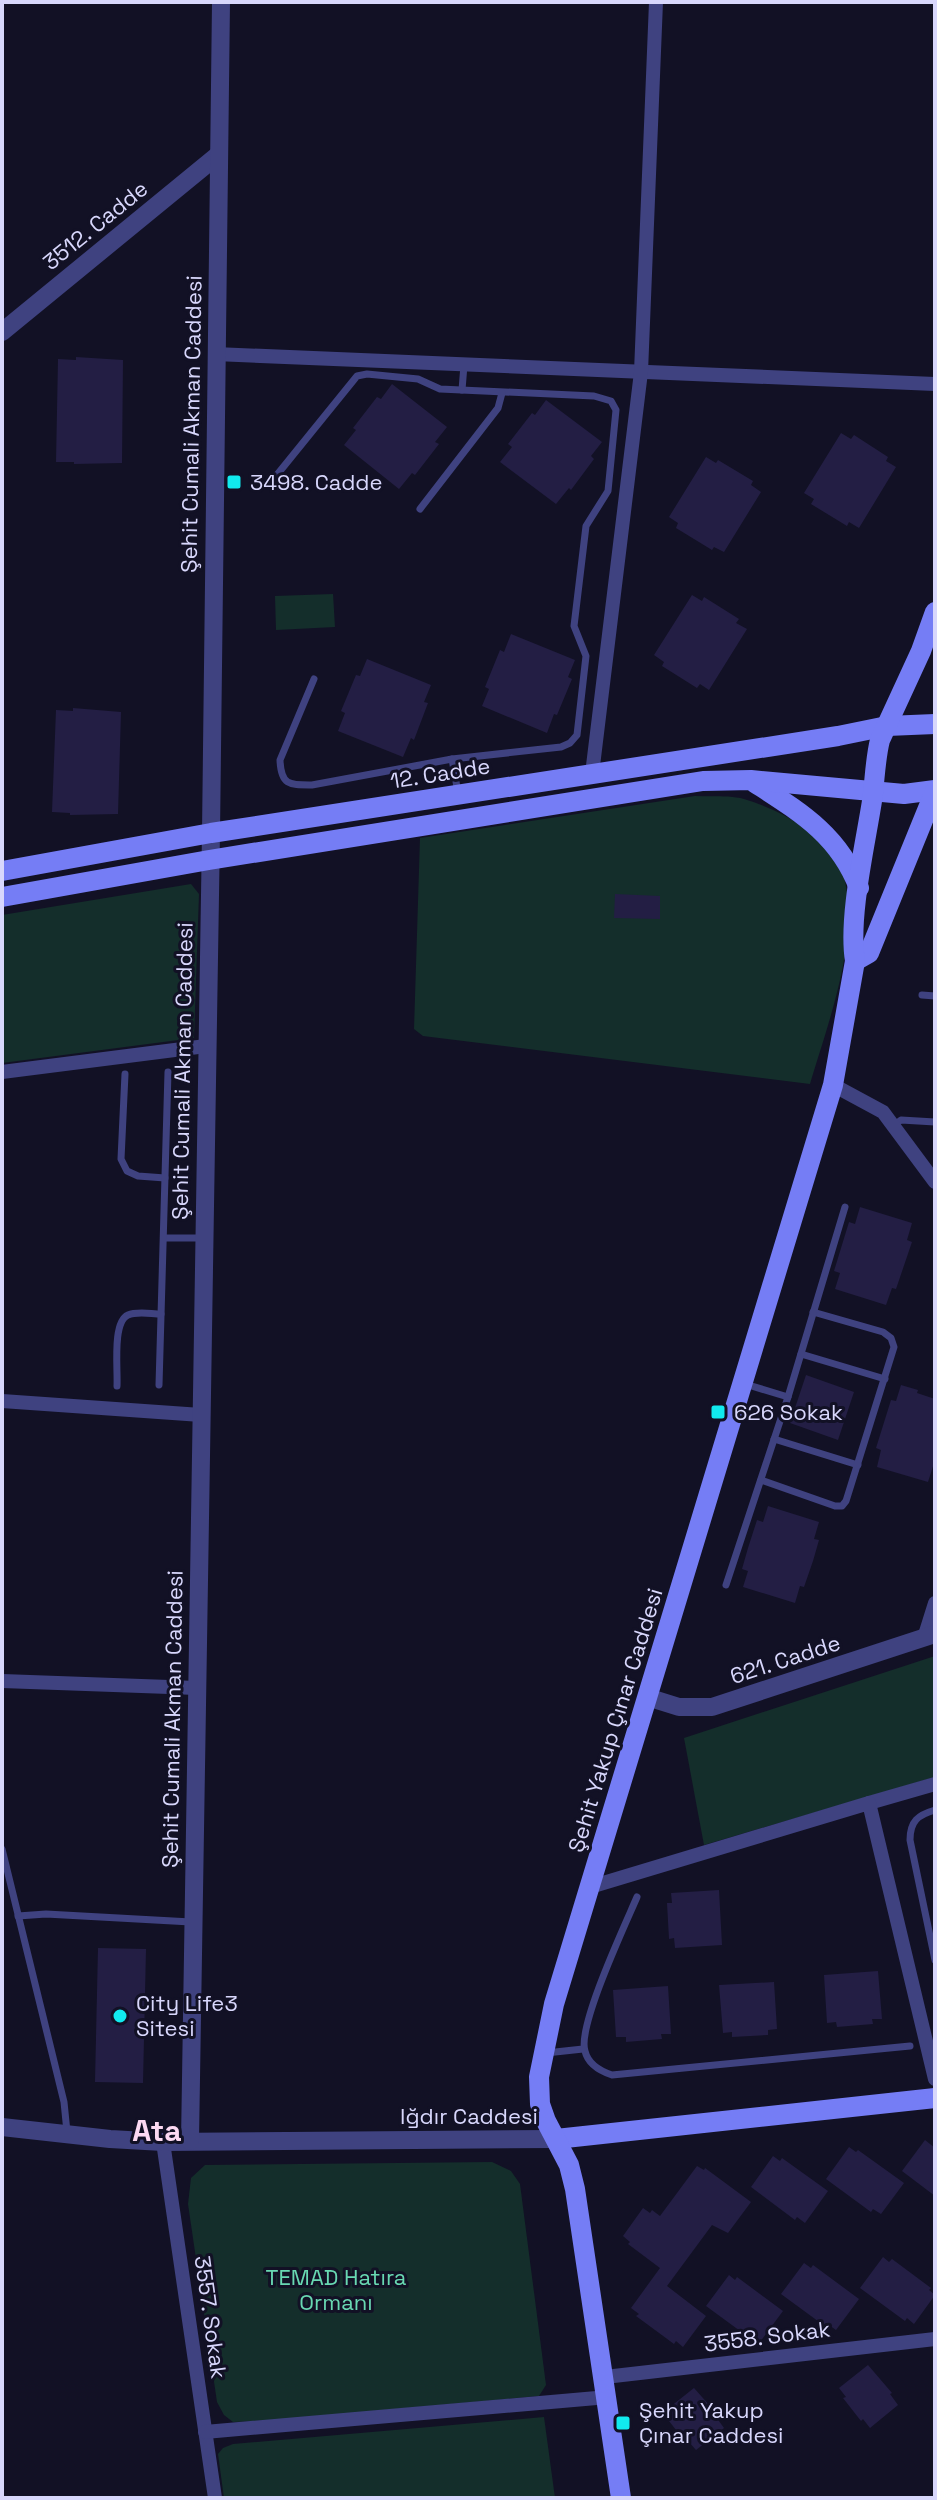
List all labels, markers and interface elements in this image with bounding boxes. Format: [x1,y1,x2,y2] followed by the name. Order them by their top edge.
[37,174,153,276] street label: 3512. Cadde
[174,275,208,573] street label: Şehit Cumali Akman Caddesi
[250,468,383,496] place label: 3498. Cadde
[225,473,243,491] marker: 3498. Cadde
[388,751,492,795] street label: 12. Cadde
[165,922,199,1220] street label: Şehit Cumali Akman Caddesi
[734,1398,843,1426] place label: 626 Sokak
[709,1403,727,1421] marker: 626 Sokak
[155,1570,189,1868] street label: Şehit Cumali Akman Caddesi
[561,1585,669,1855] street label: Şehit Yakup Çınar Caddesi
[726,1628,844,1690] street label: 621. Cadde
[136,1989,238,2042] place label: City Life3 Sitesi
[111,2007,129,2025] marker: City Life3 Sitesi
[400,2102,538,2130] street label: Iğdır Caddesi
[132,2111,182,2150] district label: Ata
[189,2254,234,2380] street label: 3557. Sokak
[266,2263,407,2316] park label: TEMAD Hatıra Ormanı
[702,2314,832,2358] street label: 3558. Sokak
[639,2396,783,2449] place label: Şehit Yakup Çınar Caddesi
[614,2414,632,2432] marker: Şehit Yakup Çınar Caddesi

